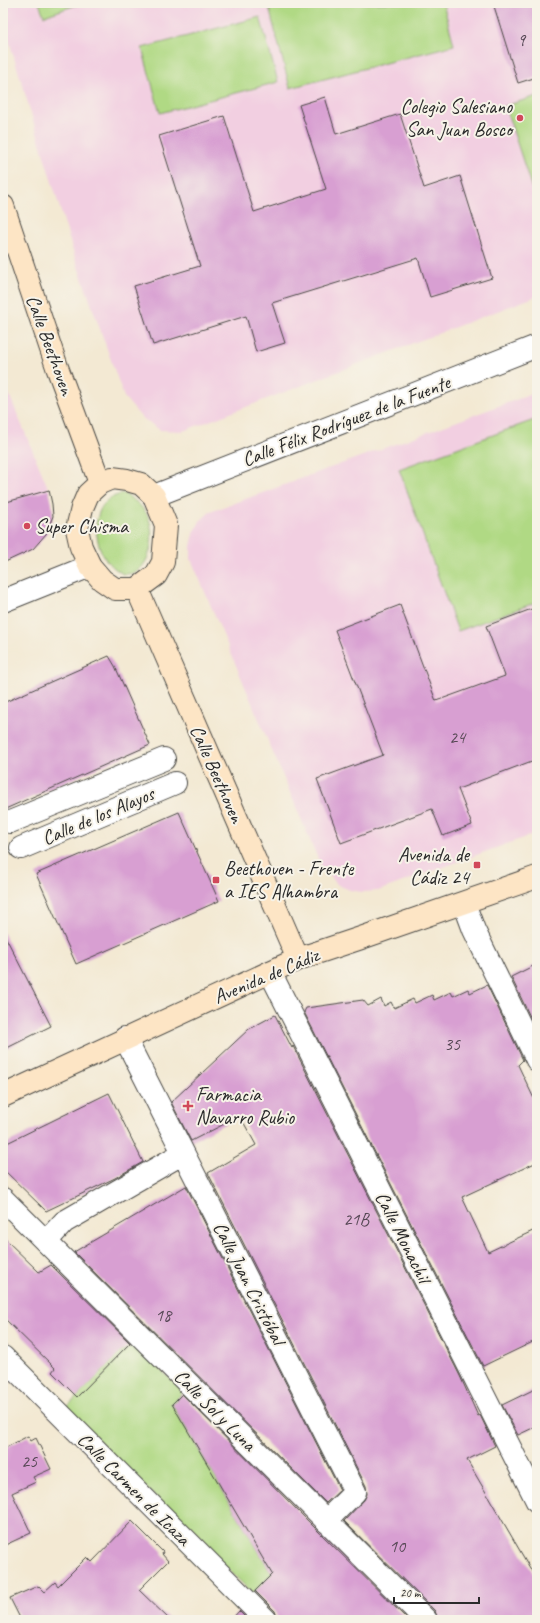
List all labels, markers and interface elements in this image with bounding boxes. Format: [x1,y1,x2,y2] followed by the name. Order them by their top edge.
[517,29,527,51] house number: 9
[401,94,514,142] place label: Colegio Salesiano San Juan Bosco
[515,113,525,123] marker: Colegio Salesiano San Juan Bosco
[20,292,80,399] street label: Calle Beethoven
[238,369,455,472] street label: Calle Félix Rodríguez de la Fuente
[35,514,129,539] place label: Super Chisma
[22,521,32,531] marker: Super Chisma
[184,721,250,828] street label: Calle Beethoven
[449,726,467,748] house number: 24
[38,780,160,851] street label: Calle de los Alayos
[398,842,471,890] place label: Avenida de Cádiz 24
[224,856,355,904] place label: Beethoven - Frente a IES Alhambra
[472,860,482,870] marker: Avenida de Cádiz 24
[211,875,221,885] marker: Beethoven - Frente a IES Alhambra
[210,942,324,1009] street label: Avenida de Cádiz
[444,1033,461,1055] house number: 35
[196,1082,295,1130] place label: Farmacia Navarro Rubio
[183,1101,193,1111] marker: Farmacia Navarro Rubio
[369,1187,438,1290] street label: Calle Monachil
[343,1208,370,1230] house number: 21B
[207,1218,292,1352] street label: Calle Juan Cristóbal
[155,1304,173,1326] house number: 18
[169,1364,263,1458] street label: Calle Sol y Luna
[72,1427,197,1552] street label: Calle Carmen de Icaza
[21,1450,38,1472] house number: 25
[389,1535,407,1557] house number: 10
[394,1579,479,1605] scale bar
[400,1585,422,1601] text: 20 m

